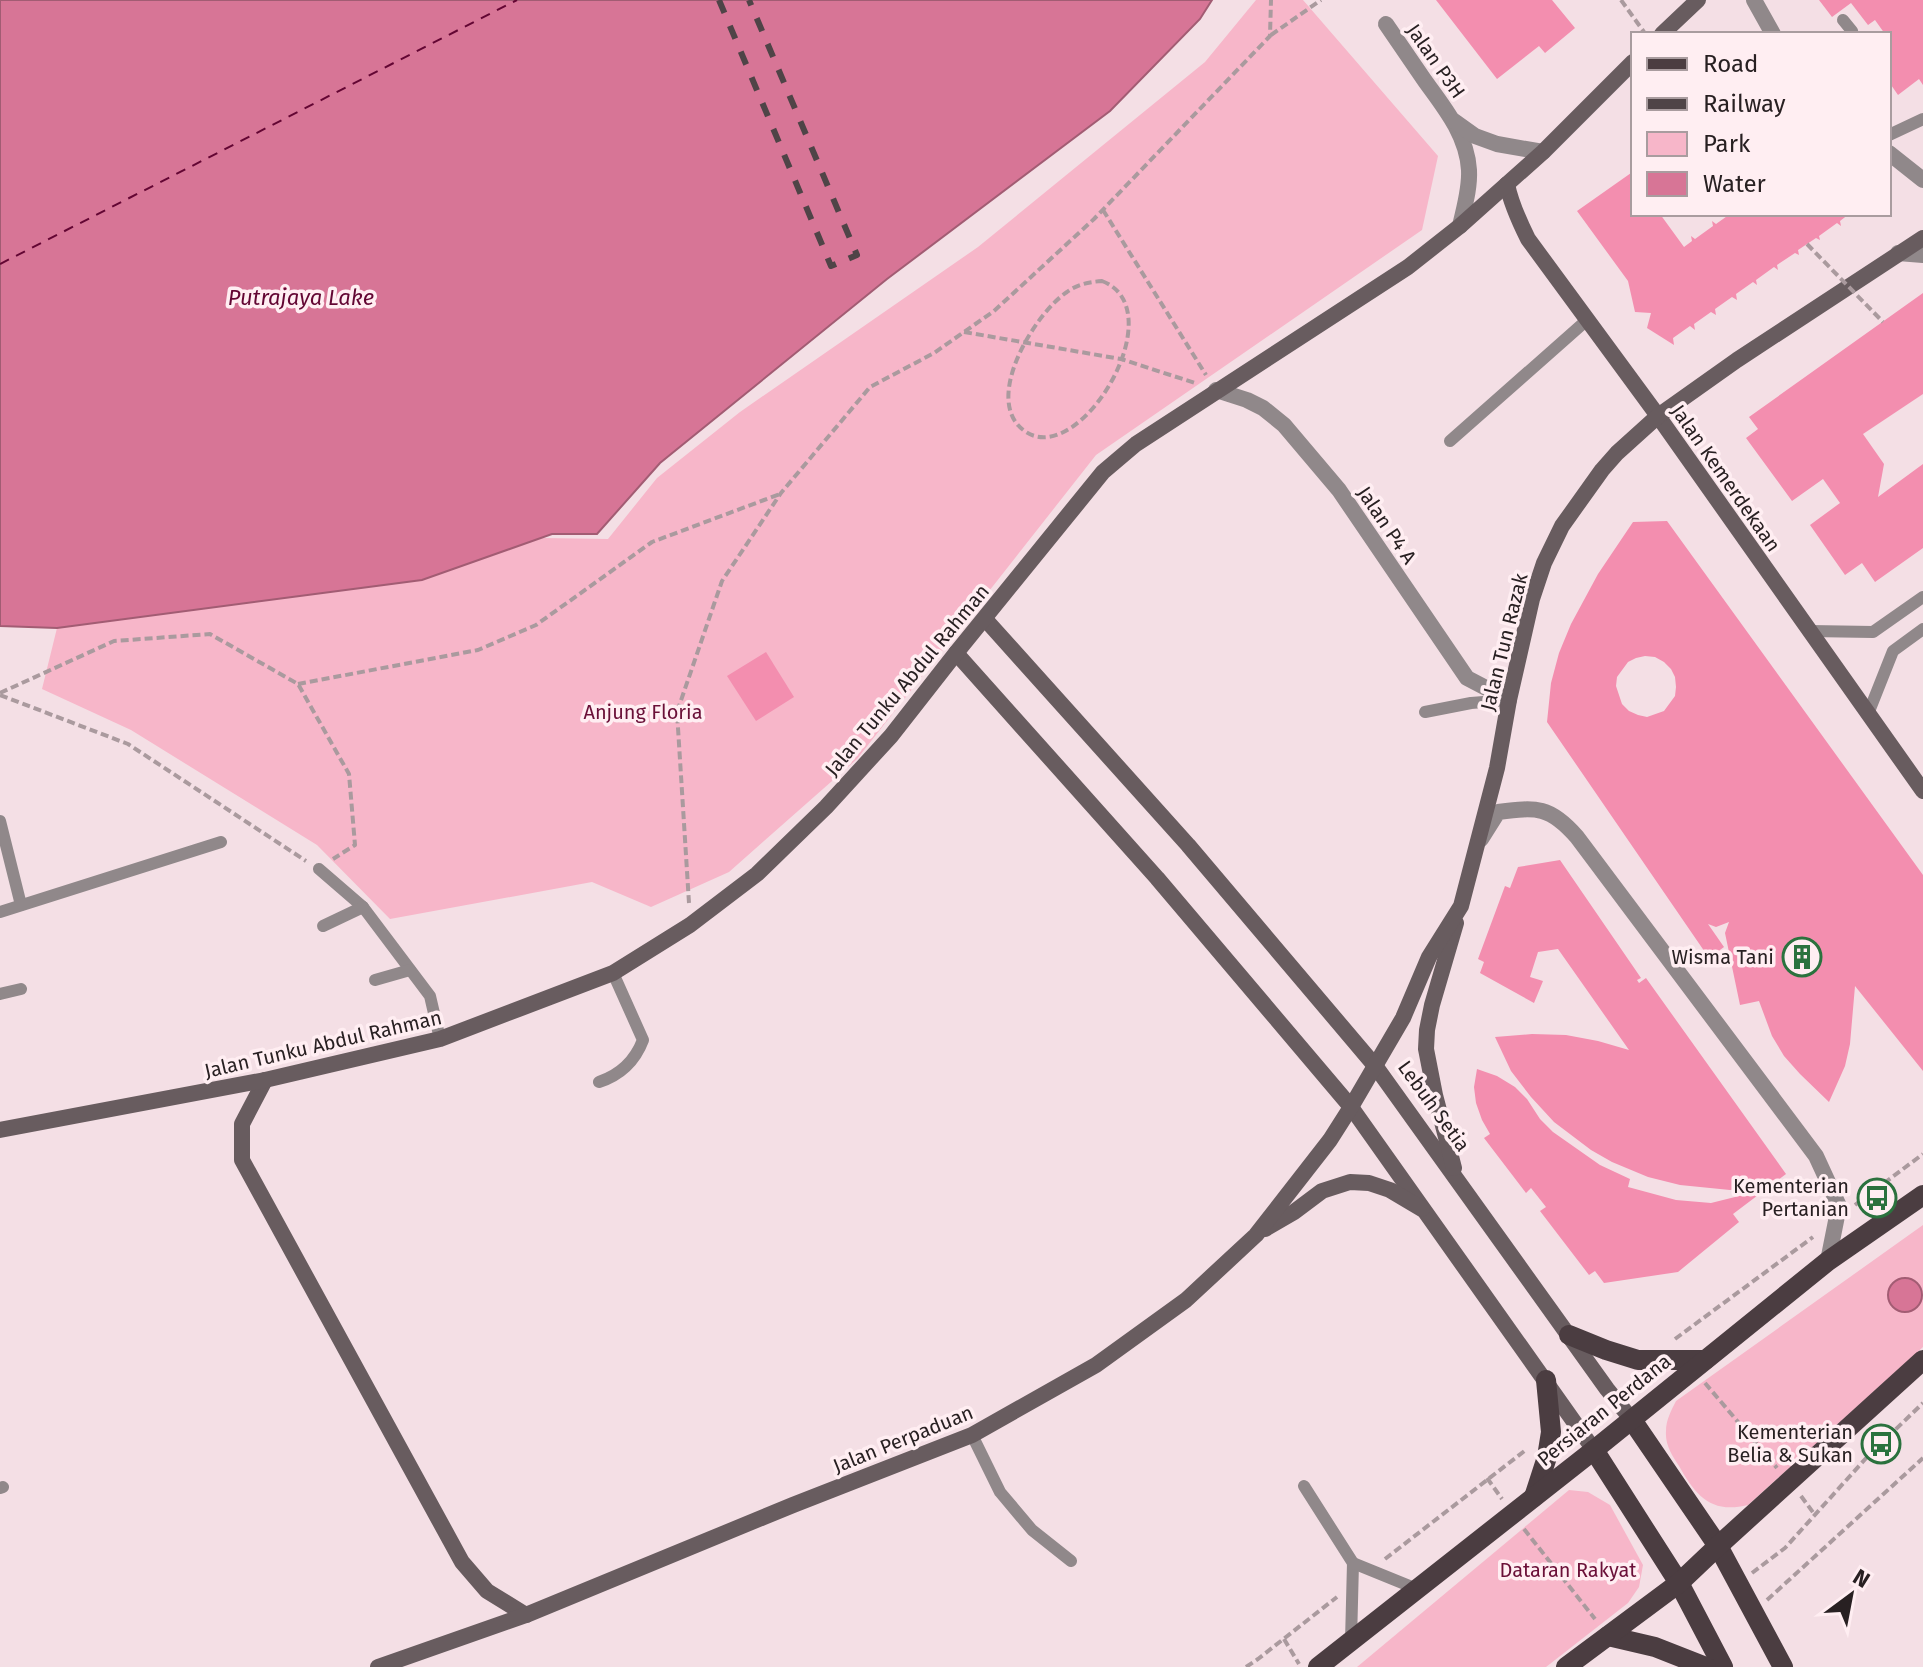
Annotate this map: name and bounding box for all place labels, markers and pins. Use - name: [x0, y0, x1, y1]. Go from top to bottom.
- building icon: Wisma Tani: [1781, 936, 1823, 978]
- place label: Wisma Tani: [1672, 945, 1774, 969]
- place label: Kementerian Pertanian: [1733, 1174, 1849, 1221]
- bus stop icon: Kementerian Pertanian: [1856, 1177, 1898, 1219]
- place label: Kementerian Belia & Sukan: [1727, 1420, 1853, 1467]
- bus stop icon: Kementerian Belia & Sukan: [1860, 1423, 1902, 1465]

